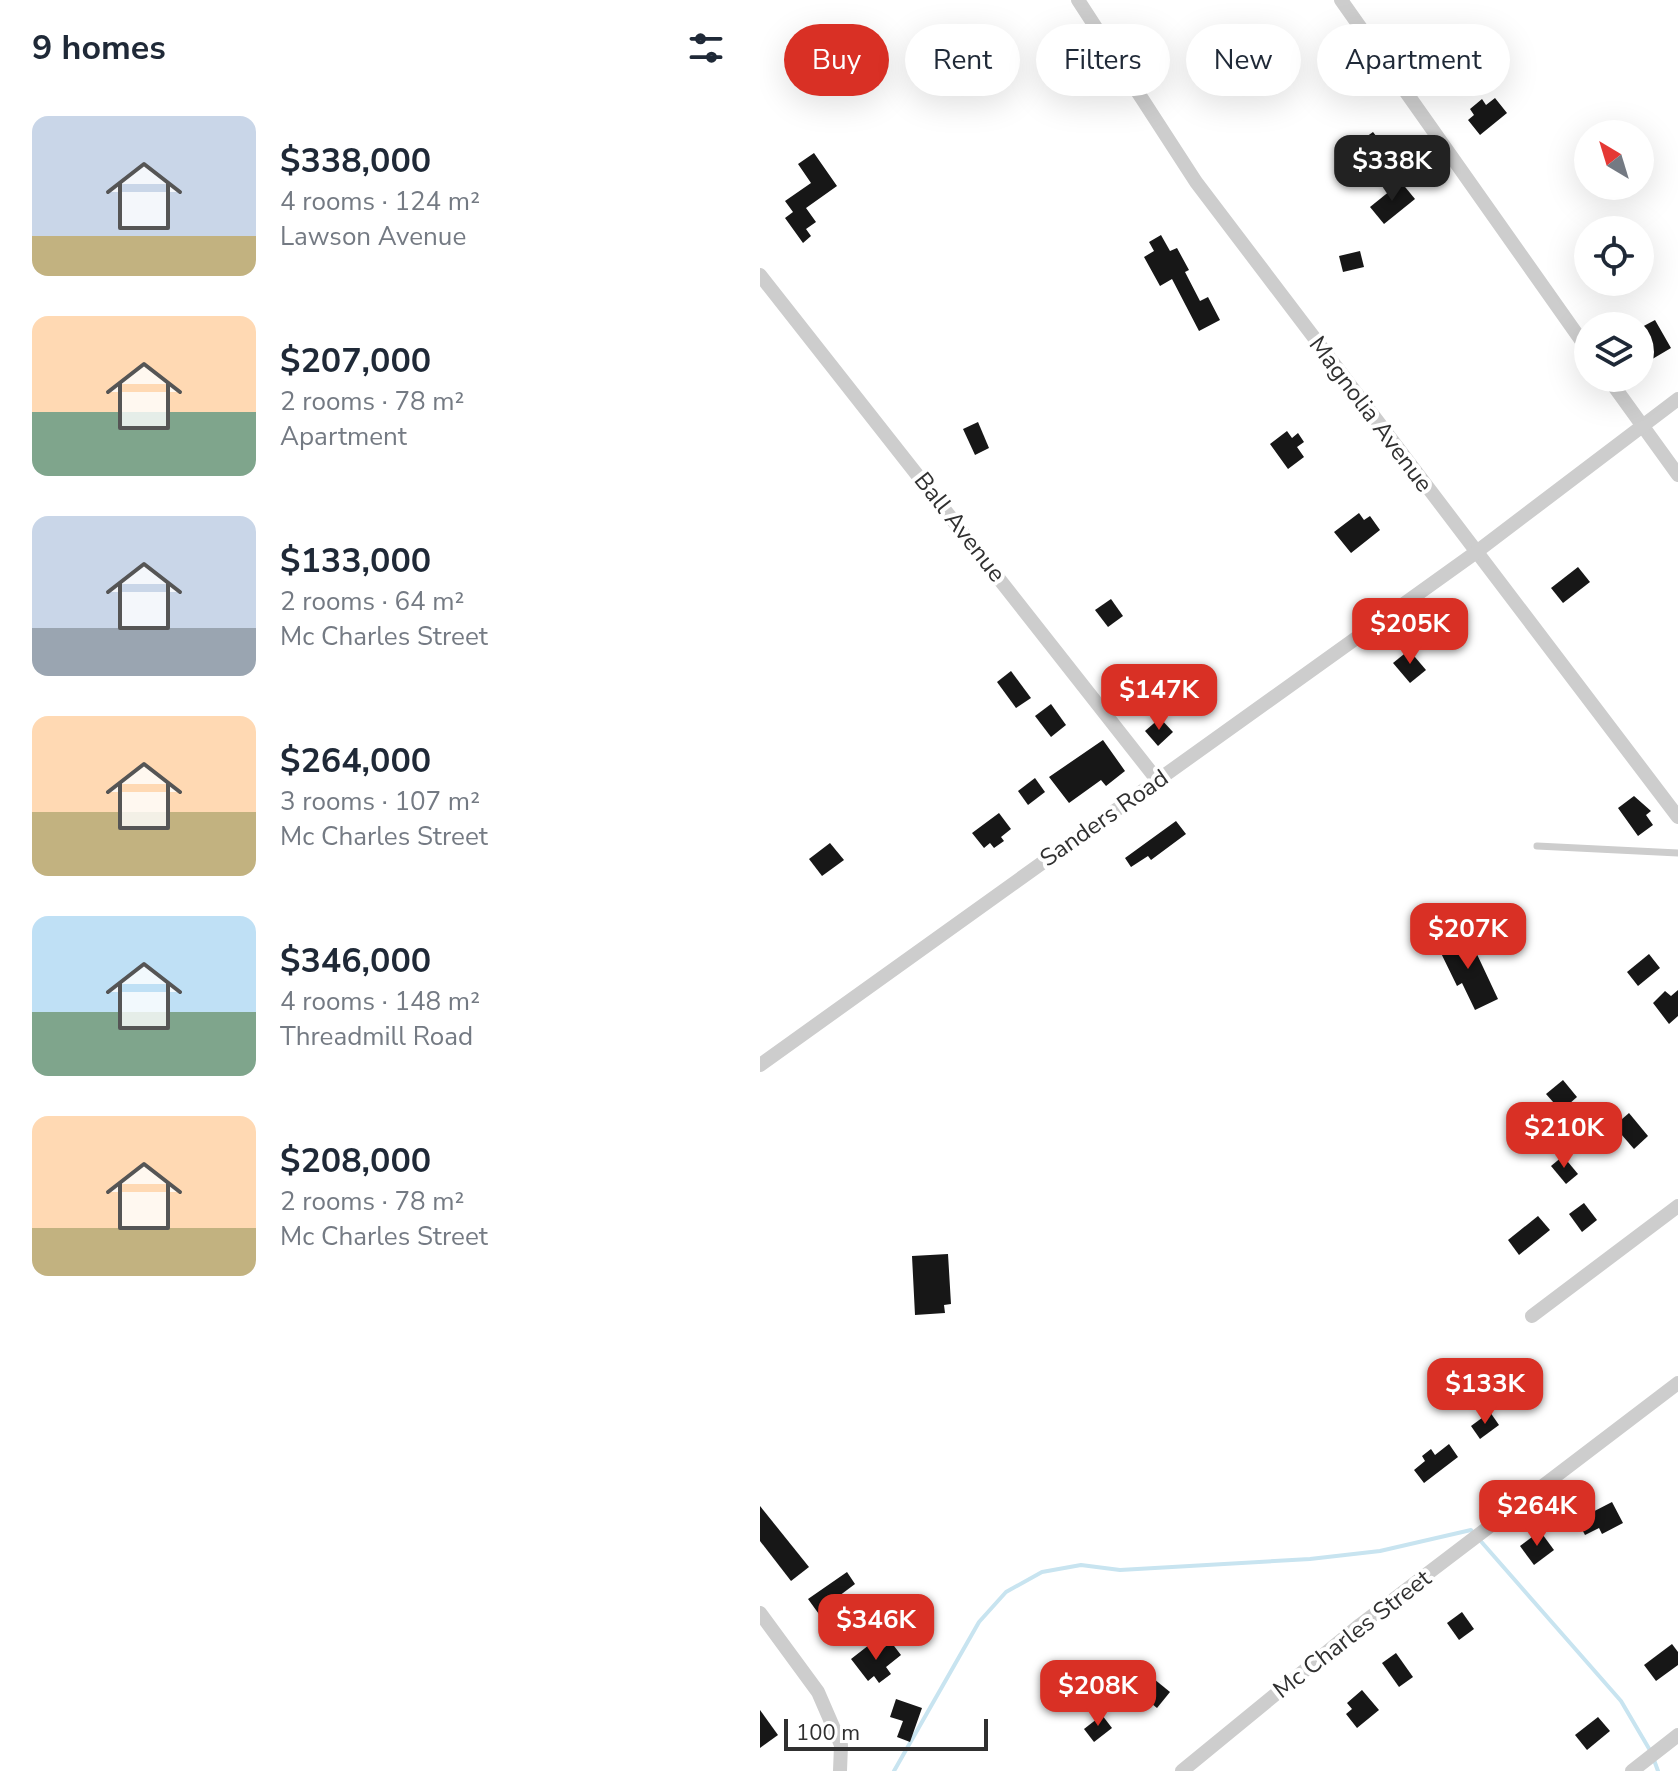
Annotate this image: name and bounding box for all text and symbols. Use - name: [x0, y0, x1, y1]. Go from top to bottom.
- chip: Buy: [784, 24, 889, 96]
- chip: Rent: [905, 24, 1020, 96]
- chip: Filters: [1036, 24, 1170, 96]
- chip: New: [1186, 24, 1301, 96]
- chip: Apartment: [1317, 24, 1510, 96]
- text: 9 homes: [32, 25, 166, 71]
- icon: filters: [684, 26, 728, 70]
- north arrow: [1574, 120, 1654, 200]
- map controls: [1574, 120, 1654, 392]
- pin: $338K: [1336, 135, 1448, 203]
- text: $338,000: [280, 138, 431, 184]
- text: $338K: [1352, 143, 1432, 178]
- icon: home: [96, 148, 192, 244]
- text: 4 rooms · 124 m²: [280, 184, 480, 219]
- button: locate: [1574, 216, 1654, 296]
- text: Lawson Avenue: [280, 219, 466, 254]
- button: layers: [1574, 312, 1654, 392]
- street label: Magnolia Avenue: [1302, 329, 1440, 499]
- text: $207,000: [280, 338, 431, 384]
- icon: home: [96, 348, 192, 444]
- text: 2 rooms · 78 m²: [280, 384, 464, 419]
- text: Apartment: [280, 419, 407, 454]
- street label: Ball Avenue: [907, 466, 1013, 588]
- text: $133,000: [280, 538, 431, 584]
- icon: home: [96, 548, 192, 644]
- text: 2 rooms · 64 m²: [280, 584, 464, 619]
- pin: $205K: [1354, 598, 1466, 666]
- text: $205K: [1370, 606, 1450, 641]
- text: Mc Charles Street: [280, 619, 488, 654]
- pin: $147K: [1103, 664, 1215, 732]
- text: $147K: [1119, 672, 1199, 707]
- text: $264,000: [280, 738, 431, 784]
- icon: home: [96, 748, 192, 844]
- street label: Sanders Road: [1033, 762, 1175, 874]
- text: 3 rooms · 107 m²: [280, 784, 480, 819]
- text: Mc Charles Street: [280, 819, 488, 854]
- pin: $207K: [1412, 903, 1524, 971]
- text: $207K: [1428, 911, 1508, 946]
- text: $346,000: [280, 938, 431, 984]
- icon: home: [96, 948, 192, 1044]
- text: 4 rooms · 148 m²: [280, 984, 480, 1019]
- text: Threadmill Road: [280, 1019, 473, 1054]
- pin: $210K: [1508, 1102, 1620, 1170]
- text: $210K: [1524, 1110, 1604, 1145]
- text: $208,000: [280, 1138, 431, 1184]
- icon: home: [96, 1148, 192, 1244]
- text: 2 rooms · 78 m²: [280, 1184, 464, 1219]
- text: Mc Charles Street: [280, 1219, 488, 1254]
- pin: $133K: [1429, 1358, 1541, 1426]
- text: $133K: [1445, 1366, 1525, 1401]
- pin: $264K: [1481, 1480, 1593, 1548]
- text: $264K: [1497, 1488, 1577, 1523]
- street label: Mc Charles Street: [1267, 1562, 1438, 1706]
- pin: $346K: [820, 1594, 932, 1662]
- text: $346K: [836, 1602, 916, 1637]
- pin: $208K: [1042, 1660, 1154, 1728]
- text: $208K: [1058, 1668, 1138, 1703]
- scale bar: [784, 1715, 988, 1751]
- text: 100 m: [796, 1718, 860, 1748]

